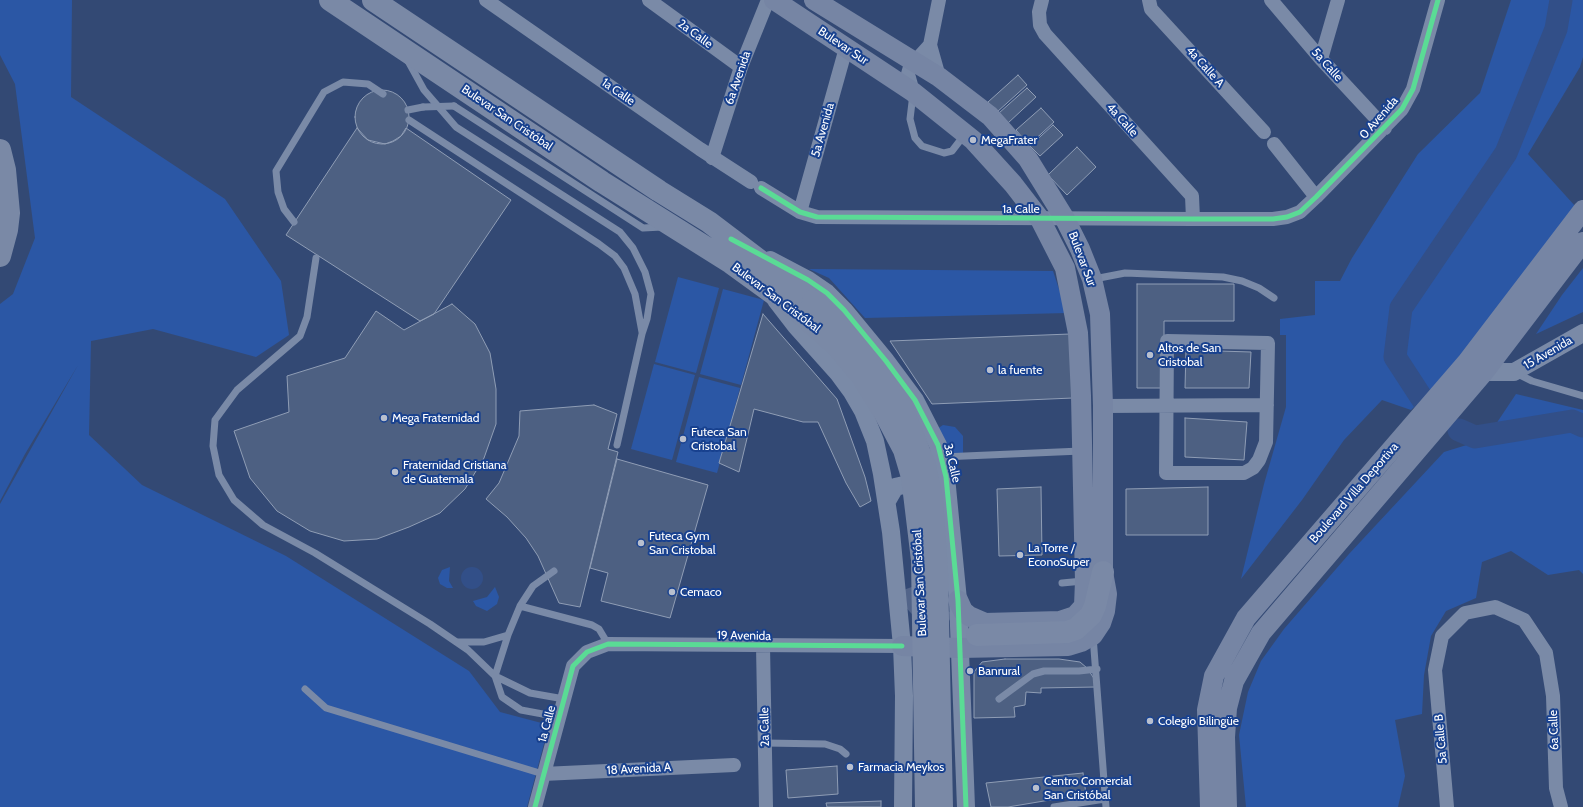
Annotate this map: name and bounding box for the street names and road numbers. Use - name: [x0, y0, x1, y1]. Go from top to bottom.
- street label: 2a Calle: [675, 17, 715, 51]
- street label: Bulevar Sur: [815, 24, 871, 68]
- street label: 4a Calle A: [1183, 43, 1227, 91]
- street label: 5a Calle: [1308, 45, 1346, 85]
- street label: 6a Avenida: [722, 49, 754, 107]
- street label: 1a Calle: [599, 75, 637, 109]
- street label: Bulevar San Cristóbal: [459, 82, 555, 154]
- street label: 0 Avenida: [1357, 94, 1401, 142]
- street label: 4a Calle: [1103, 100, 1141, 140]
- street label: 5a Avenida: [808, 101, 838, 159]
- street label: 1a Calle: [1002, 202, 1040, 216]
- street label: Bulevar Sur: [1065, 230, 1099, 288]
- street label: Bulevar San Cristóbal: [729, 260, 823, 336]
- street label: 15 Avenida: [1521, 333, 1575, 373]
- street label: Boulevard Villa Deportiva: [1307, 440, 1401, 546]
- street label: 3a Calle: [941, 442, 963, 484]
- street label: Bulevar San Cristóbal: [910, 529, 930, 637]
- street label: 19 Avenida: [717, 628, 771, 644]
- street label: 1a Calle: [535, 704, 559, 744]
- street label: 2a Calle: [757, 707, 773, 747]
- street label: 6a Calle: [1546, 710, 1562, 750]
- street label: 5a Calle B: [1432, 714, 1450, 764]
- street label: 18 Avenida A: [606, 760, 672, 778]

